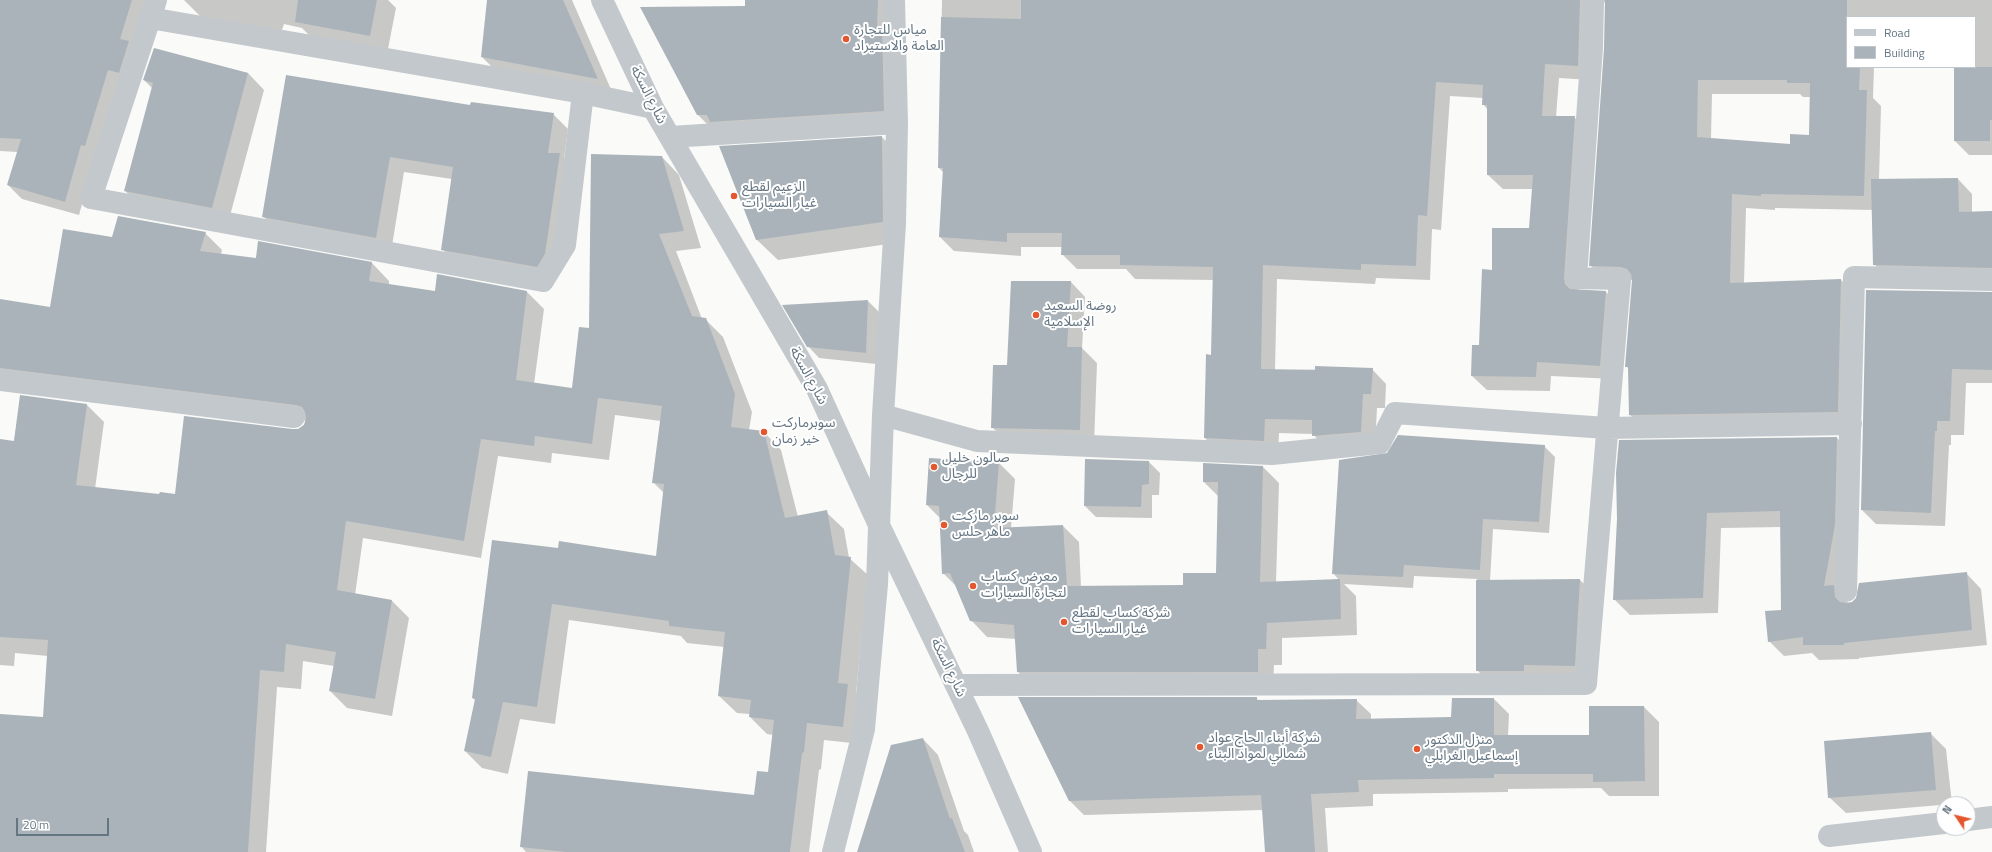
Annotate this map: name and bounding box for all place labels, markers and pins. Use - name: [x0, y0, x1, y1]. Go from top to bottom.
- place label: مياس للتجارة العامة والاستيراد: [854, 23, 944, 56]
- marker: مياس للتجارة العامة والاستيراد: [841, 34, 851, 44]
- place label: الزعيم لقطع غيار السيارات: [742, 180, 817, 212]
- marker: الزعيم لقطع غيار السيارات: [729, 191, 739, 201]
- place label: روضة السعيد الإسلامية: [1044, 299, 1117, 332]
- marker: روضة السعيد الإسلامية: [1031, 310, 1041, 320]
- place label: سوبرماركت خير زمان: [772, 416, 835, 448]
- marker: سوبرماركت خير زمان: [759, 427, 769, 437]
- place label: صالون خليل للرجال: [942, 451, 1010, 484]
- marker: صالون خليل للرجال: [929, 462, 939, 472]
- place label: سوبر ماركت ماهر حلس: [952, 509, 1019, 542]
- marker: سوبر ماركت ماهر حلس: [939, 520, 949, 530]
- place label: معرض كساب لتجارة السيارات: [981, 570, 1066, 602]
- marker: معرض كساب لتجارة السيارات: [968, 581, 978, 591]
- place label: شركة كساب لقطع غيار السيارات: [1072, 606, 1170, 638]
- marker: شركة كساب لقطع غيار السيارات: [1059, 617, 1069, 627]
- place label: شركة أبناء الحاج عواد شمالي لمواد البناء: [1208, 731, 1320, 764]
- place label: منزل الدكتور إسماعيل الغرابلي: [1425, 733, 1518, 766]
- marker: شركة أبناء الحاج عواد شمالي لمواد البناء: [1195, 742, 1205, 752]
- marker: منزل الدكتور إسماعيل الغرابلي: [1412, 744, 1422, 754]

